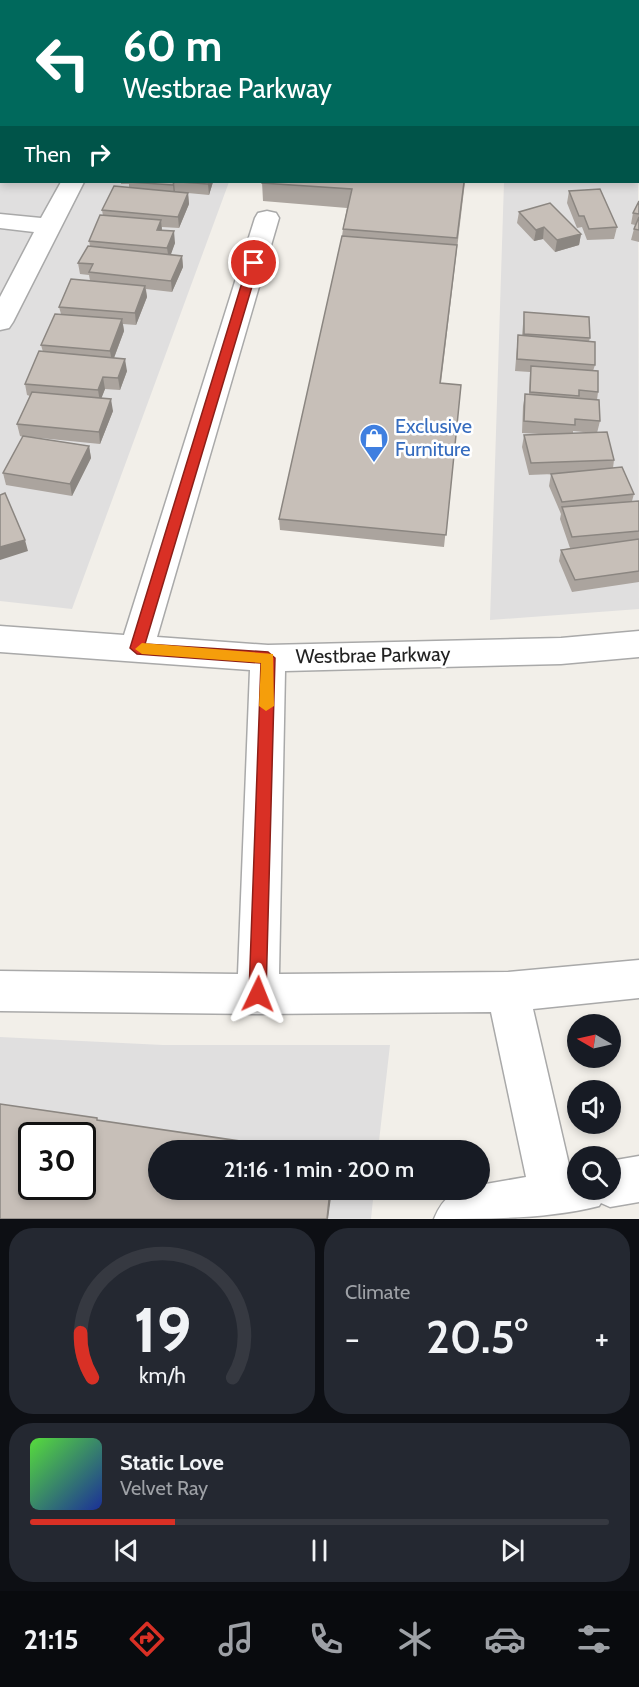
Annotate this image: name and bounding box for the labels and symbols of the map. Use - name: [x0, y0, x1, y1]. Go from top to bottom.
- pin: [228, 237, 279, 288]
- place label: Exclusive Furniture: [395, 414, 472, 461]
- shop icon: Exclusive Furniture: [358, 422, 390, 464]
- street label: Westbrae Parkway: [295, 642, 451, 668]
- position arrow: [226, 962, 290, 1026]
- north arrow: [567, 1014, 621, 1068]
- speed limit sign: 30: [18, 1122, 96, 1200]

